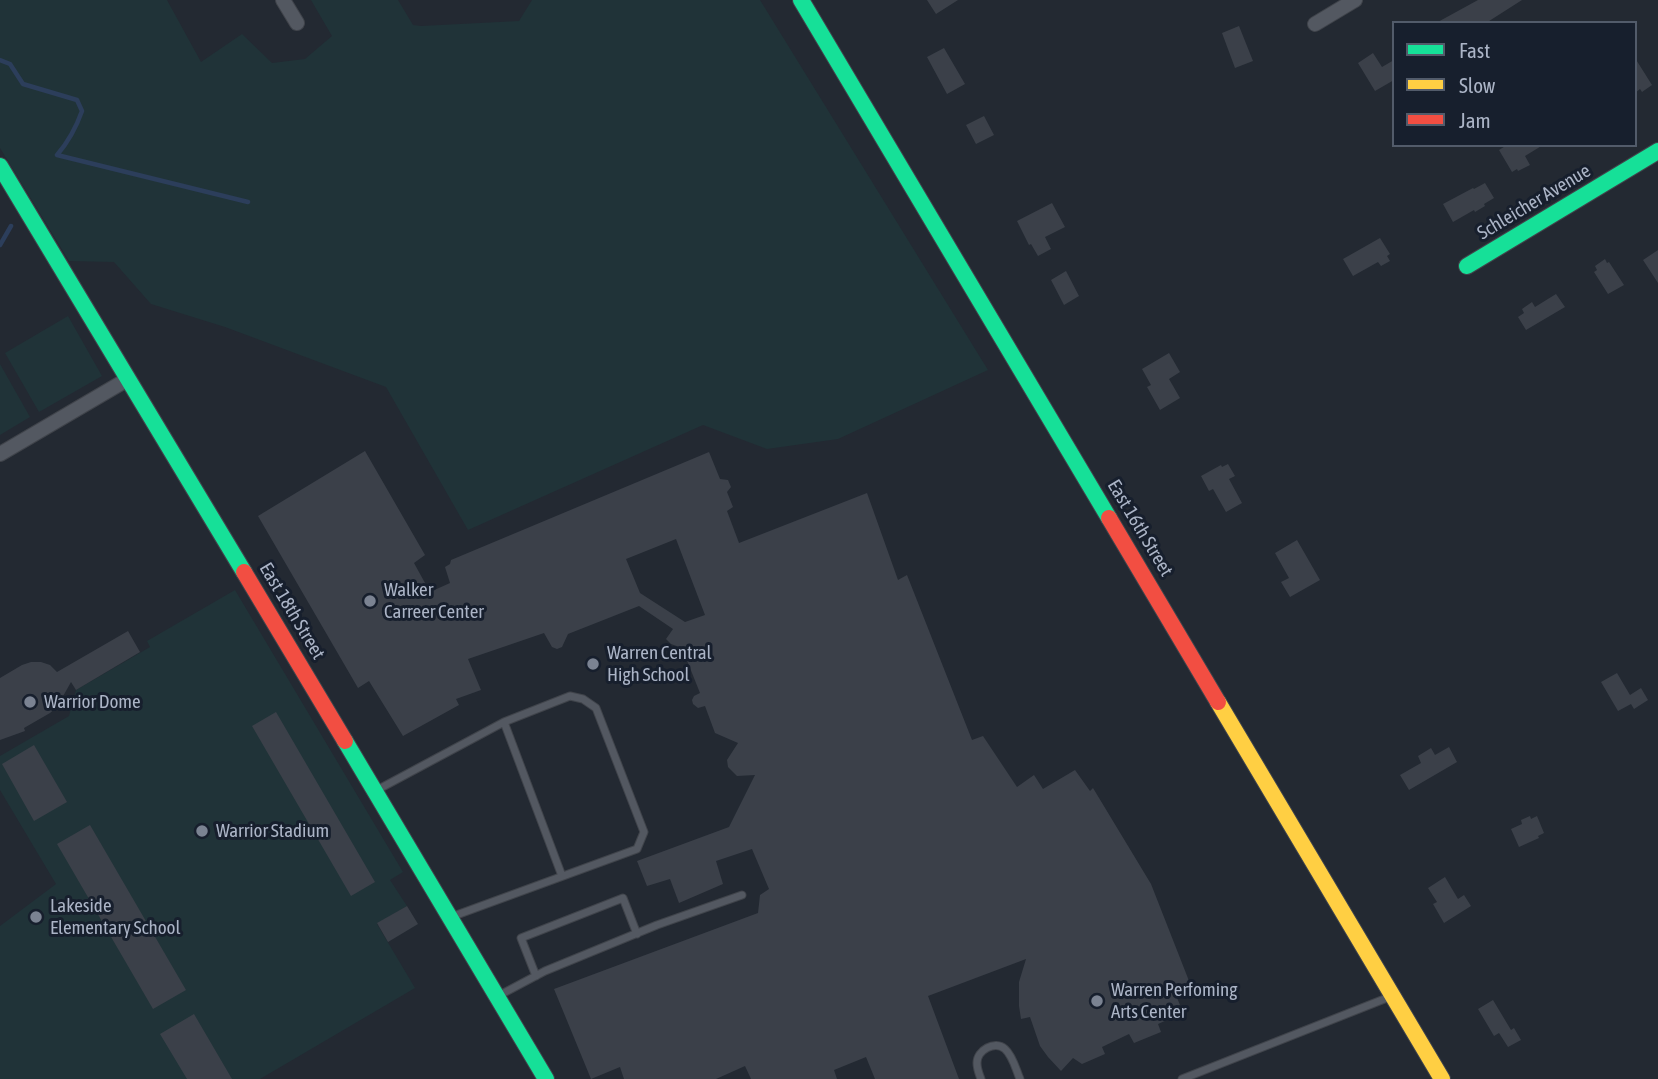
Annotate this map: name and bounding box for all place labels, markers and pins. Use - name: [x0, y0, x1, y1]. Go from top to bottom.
- place label: Walker Carreer Center: [384, 579, 484, 623]
- marker: Walker Carreer Center: [362, 593, 378, 609]
- place label: Warren Central High School: [607, 642, 712, 686]
- marker: Warren Central High School: [585, 656, 601, 672]
- place label: Warrior Dome: [44, 691, 141, 713]
- marker: Warrior Dome: [22, 694, 38, 710]
- place label: Warrior Stadium: [216, 820, 329, 842]
- marker: Warrior Stadium: [194, 823, 210, 839]
- place label: Lakeside Elementary School: [50, 895, 181, 939]
- marker: Lakeside Elementary School: [28, 909, 44, 925]
- place label: Warren Perfoming Arts Center: [1111, 979, 1237, 1023]
- marker: Warren Perfoming Arts Center: [1089, 993, 1105, 1009]

